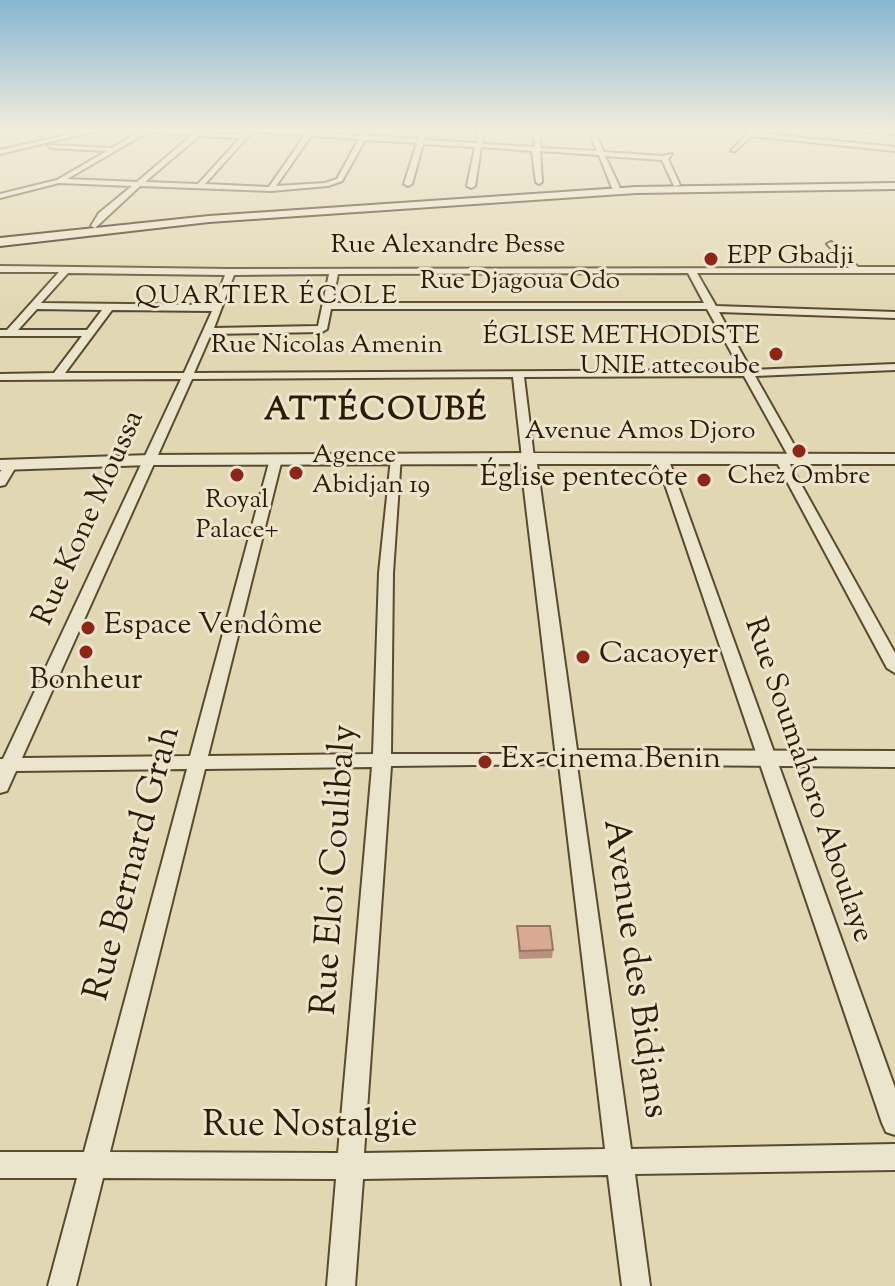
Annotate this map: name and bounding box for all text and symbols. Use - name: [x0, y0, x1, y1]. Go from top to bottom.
- street label: Rue Alexandre Besse: [331, 232, 565, 264]
- place label: EPP Gbadji: [727, 243, 854, 275]
- marker: EPP Gbadji: [702, 250, 720, 268]
- street label: Rue Djagoua Odo: [420, 268, 620, 300]
- district label: QUARTIER ÉCOLE: [135, 283, 399, 315]
- place label: ÉGLISE METHODISTE UNIE attecoube: [483, 323, 760, 384]
- street label: Rue Nicolas Amenin: [211, 332, 443, 364]
- marker: ÉGLISE METHODISTE UNIE attecoube: [767, 345, 785, 363]
- district label: ATTÉCOUBÉ: [264, 395, 488, 433]
- street label: Rue Kone Moussa: [28, 406, 154, 632]
- street label: Avenue Amos Djoro: [525, 418, 755, 450]
- place label: Agence Abidjan 19: [312, 442, 430, 504]
- marker: Chez Ombre: [790, 442, 808, 460]
- place label: Église pentecôte: [480, 462, 688, 498]
- place label: Chez Ombre: [728, 463, 870, 495]
- marker: Agence Abidjan 19: [287, 464, 305, 482]
- marker: Royal Palace+: [228, 466, 246, 484]
- marker: Église pentecôte: [695, 471, 713, 489]
- place label: Royal Palace+: [196, 487, 278, 548]
- place label: Espace Vendôme: [104, 610, 322, 646]
- street label: Rue Soumahoro Aboulaye: [734, 614, 878, 948]
- marker: Espace Vendôme: [79, 619, 97, 637]
- place label: Cacaoyer: [599, 639, 718, 675]
- marker: Bonheur: [77, 643, 95, 661]
- marker: Cacaoyer: [574, 648, 592, 666]
- place label: Bonheur: [30, 665, 142, 701]
- street label: Rue Bernard Grah: [79, 722, 193, 1006]
- street label: Rue Eloi Coulibaly: [306, 723, 370, 1017]
- place label: Ex-cinema Benin: [501, 744, 721, 780]
- marker: Ex-cinema Benin: [476, 753, 494, 771]
- street label: Avenue des Bidjans: [590, 817, 674, 1121]
- street label: Rue Nostalgie: [202, 1107, 418, 1151]

